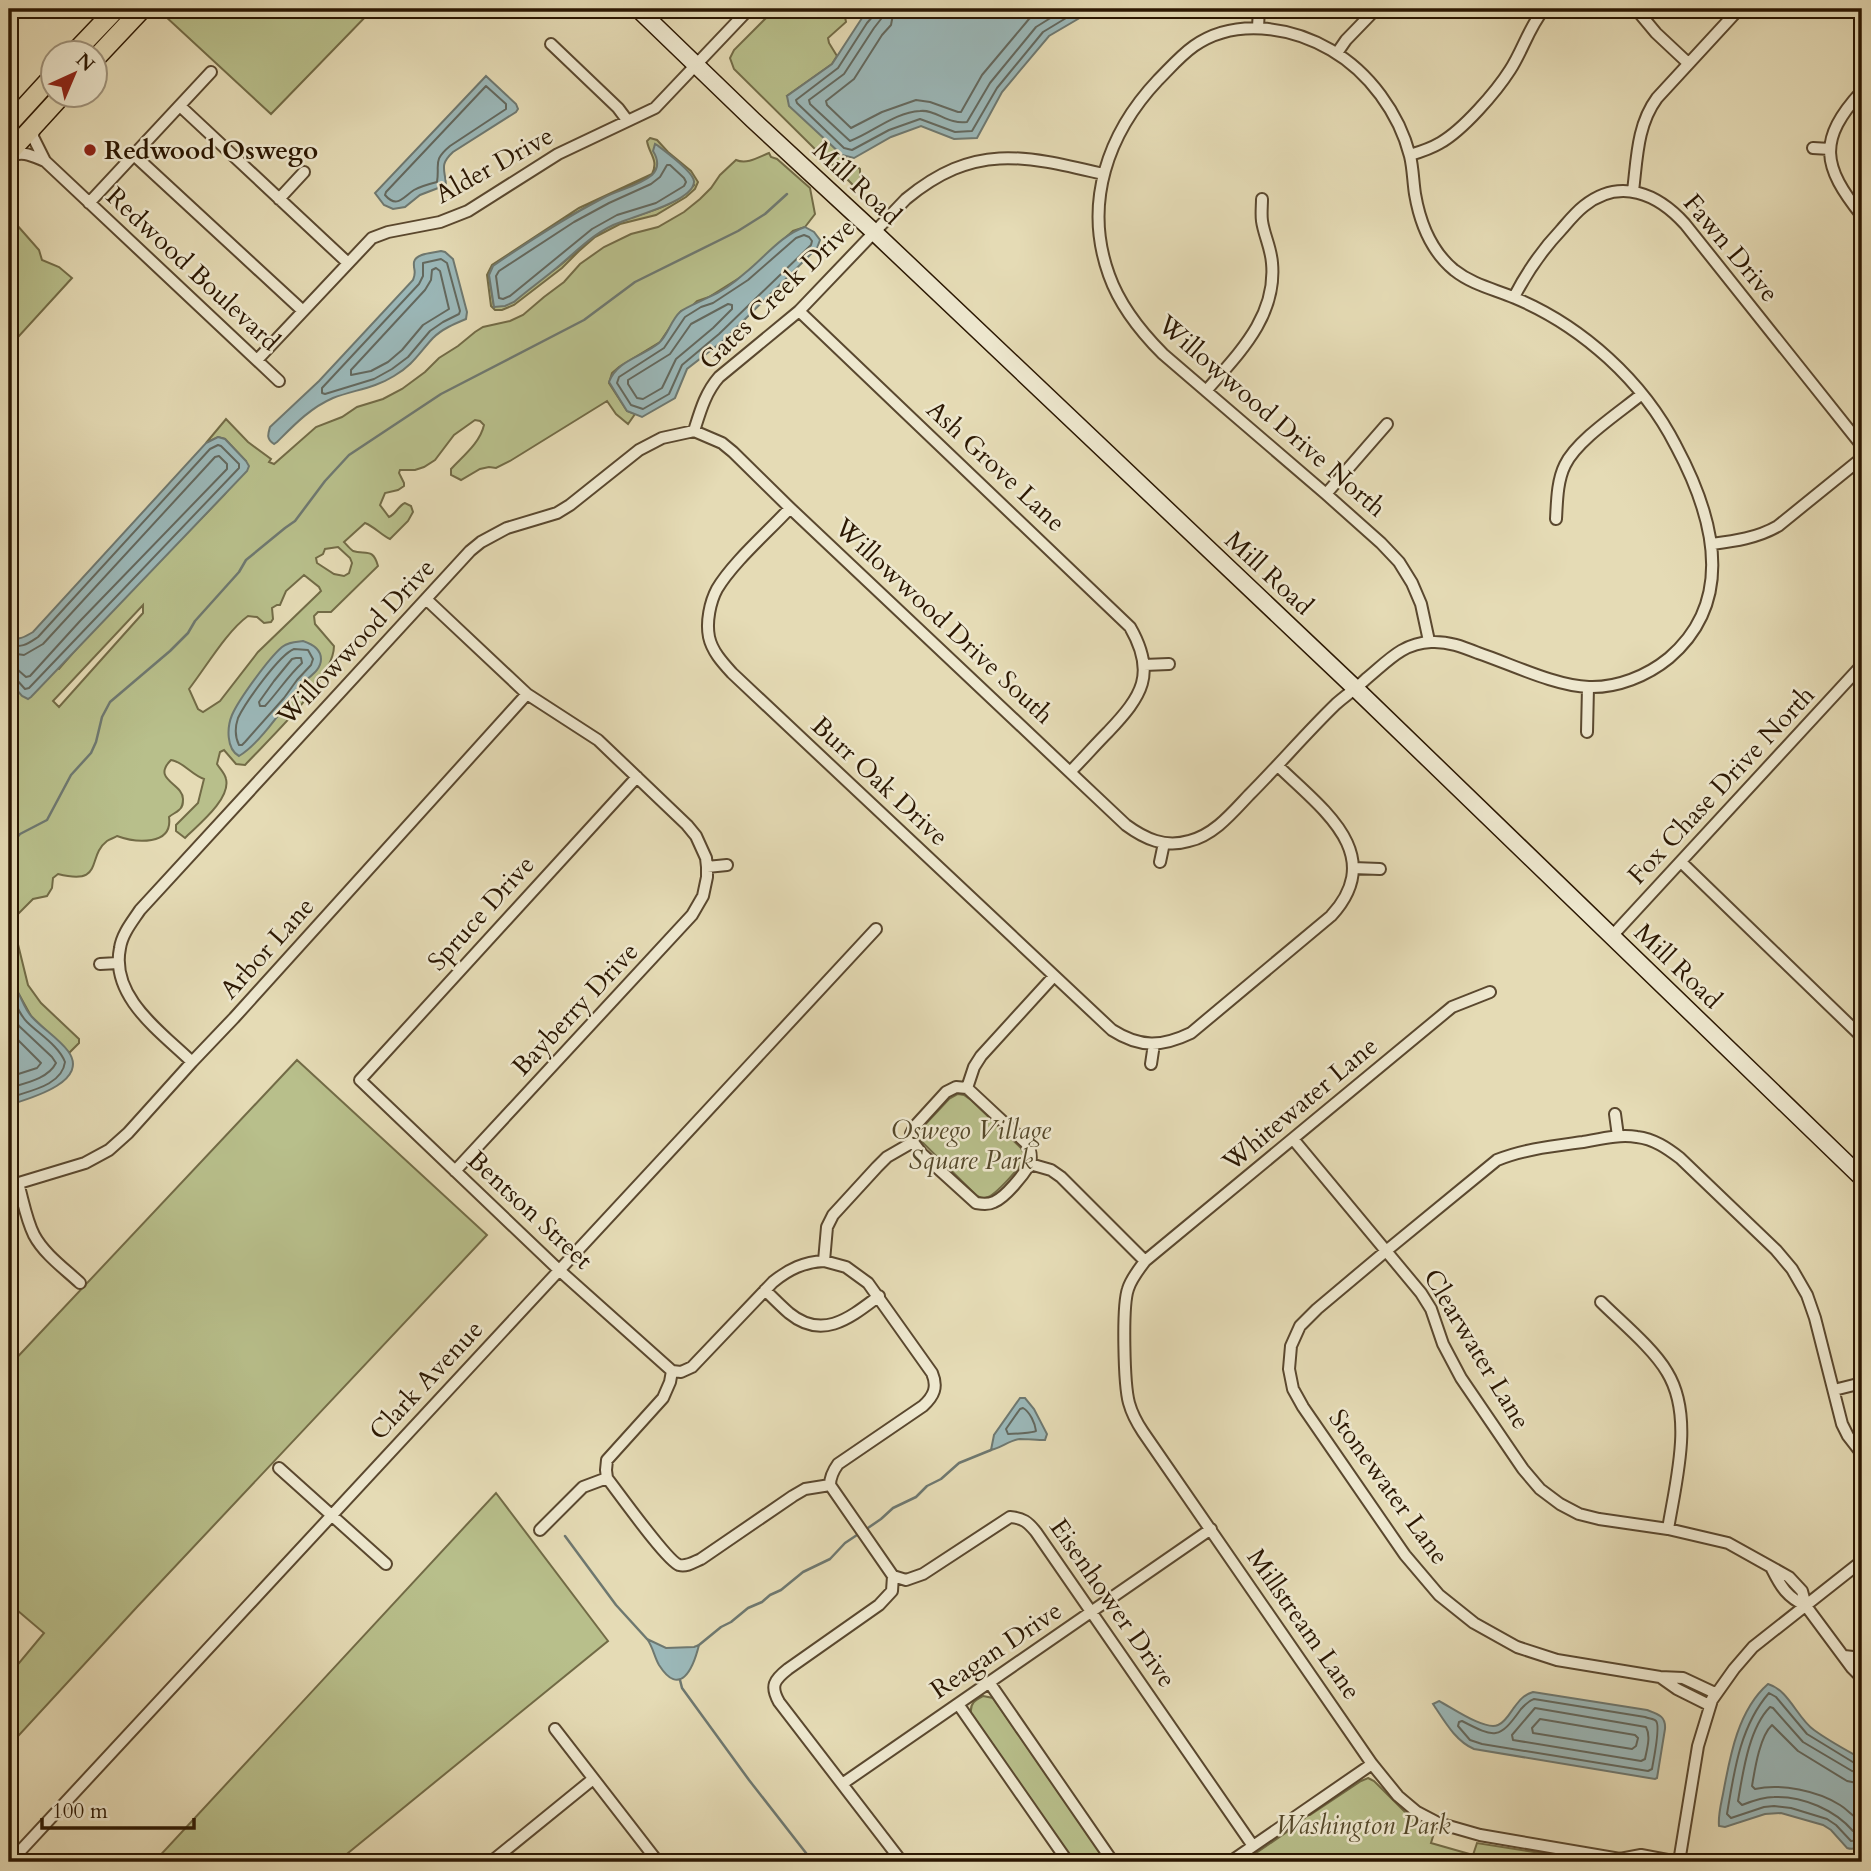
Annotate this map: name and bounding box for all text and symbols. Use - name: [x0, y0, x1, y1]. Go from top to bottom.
- north arrow: [38, 38, 108, 108]
- text: N: [70, 47, 100, 78]
- street label: Alder Drive: [429, 118, 559, 212]
- place label: Redwood Oswego: [104, 133, 318, 168]
- street label: Mill Road: [805, 133, 909, 233]
- marker: Redwood Oswego: [82, 142, 98, 158]
- street label: Redwood Boulevard: [99, 179, 288, 359]
- street label: Fawn Drive: [1675, 186, 1787, 310]
- street label: Gates Creek Drive: [691, 210, 863, 378]
- street label: Willowwood Drive North: [1150, 306, 1394, 525]
- street label: Ash Grove Lane: [919, 392, 1073, 540]
- street label: Willowwood Drive South: [826, 509, 1061, 732]
- street label: Mill Road: [1217, 523, 1321, 623]
- street label: Willowwood Drive: [269, 551, 443, 734]
- street label: Fox Chase Drive North: [1620, 678, 1822, 892]
- street label: Burr Oak Drive: [804, 708, 956, 854]
- street label: Spruce Drive: [420, 848, 542, 978]
- street label: Arbor Lane: [212, 889, 322, 1007]
- street label: Mill Road: [1627, 915, 1730, 1017]
- street label: Bayberry Drive: [504, 935, 646, 1083]
- street label: Whitewater Lane: [1214, 1029, 1385, 1180]
- park label: Oswego Village Square Park: [891, 1113, 1052, 1178]
- street label: Bentson Street: [460, 1143, 600, 1277]
- street label: Clearwater Lane: [1415, 1262, 1539, 1436]
- street label: Clark Avenue: [361, 1312, 491, 1448]
- street label: Stonewater Lane: [1321, 1402, 1457, 1572]
- street label: Eisenhower Drive: [1042, 1511, 1184, 1695]
- street label: Millstream Lane: [1239, 1541, 1369, 1707]
- street label: Reagan Drive: [923, 1593, 1069, 1707]
- scale bar: [42, 1787, 194, 1831]
- text: 100 m: [52, 1797, 108, 1826]
- park label: Washington Park: [1275, 1808, 1451, 1843]

